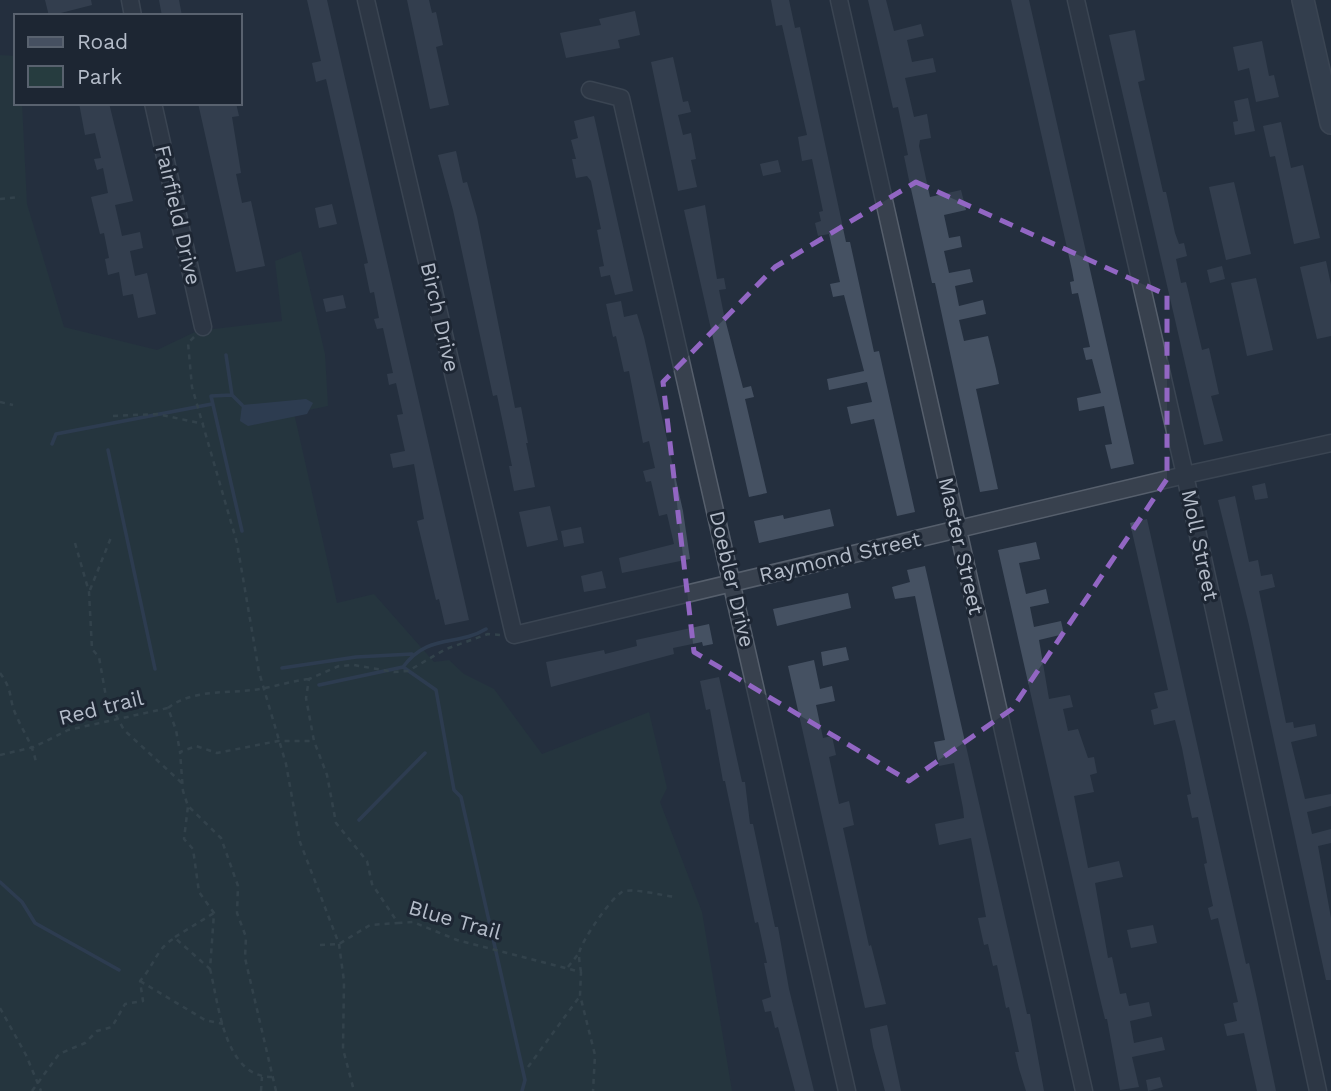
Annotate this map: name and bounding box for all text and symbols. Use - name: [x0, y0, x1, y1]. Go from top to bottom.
- legend: [14, 14, 242, 105]
- text: Road: [77, 29, 128, 54]
- text: Park: [77, 64, 122, 89]
- street label: Fairfield Drive: [150, 143, 207, 287]
- street label: Birch Drive: [416, 260, 465, 374]
- street label: Master Street: [934, 475, 989, 617]
- street label: Moll Street: [1177, 487, 1224, 603]
- street label: Doebler Drive: [705, 508, 760, 649]
- street label: Raymond Street: [757, 526, 923, 587]
- street label: Red trail: [56, 685, 146, 730]
- street label: Blue Trail: [406, 894, 505, 945]

